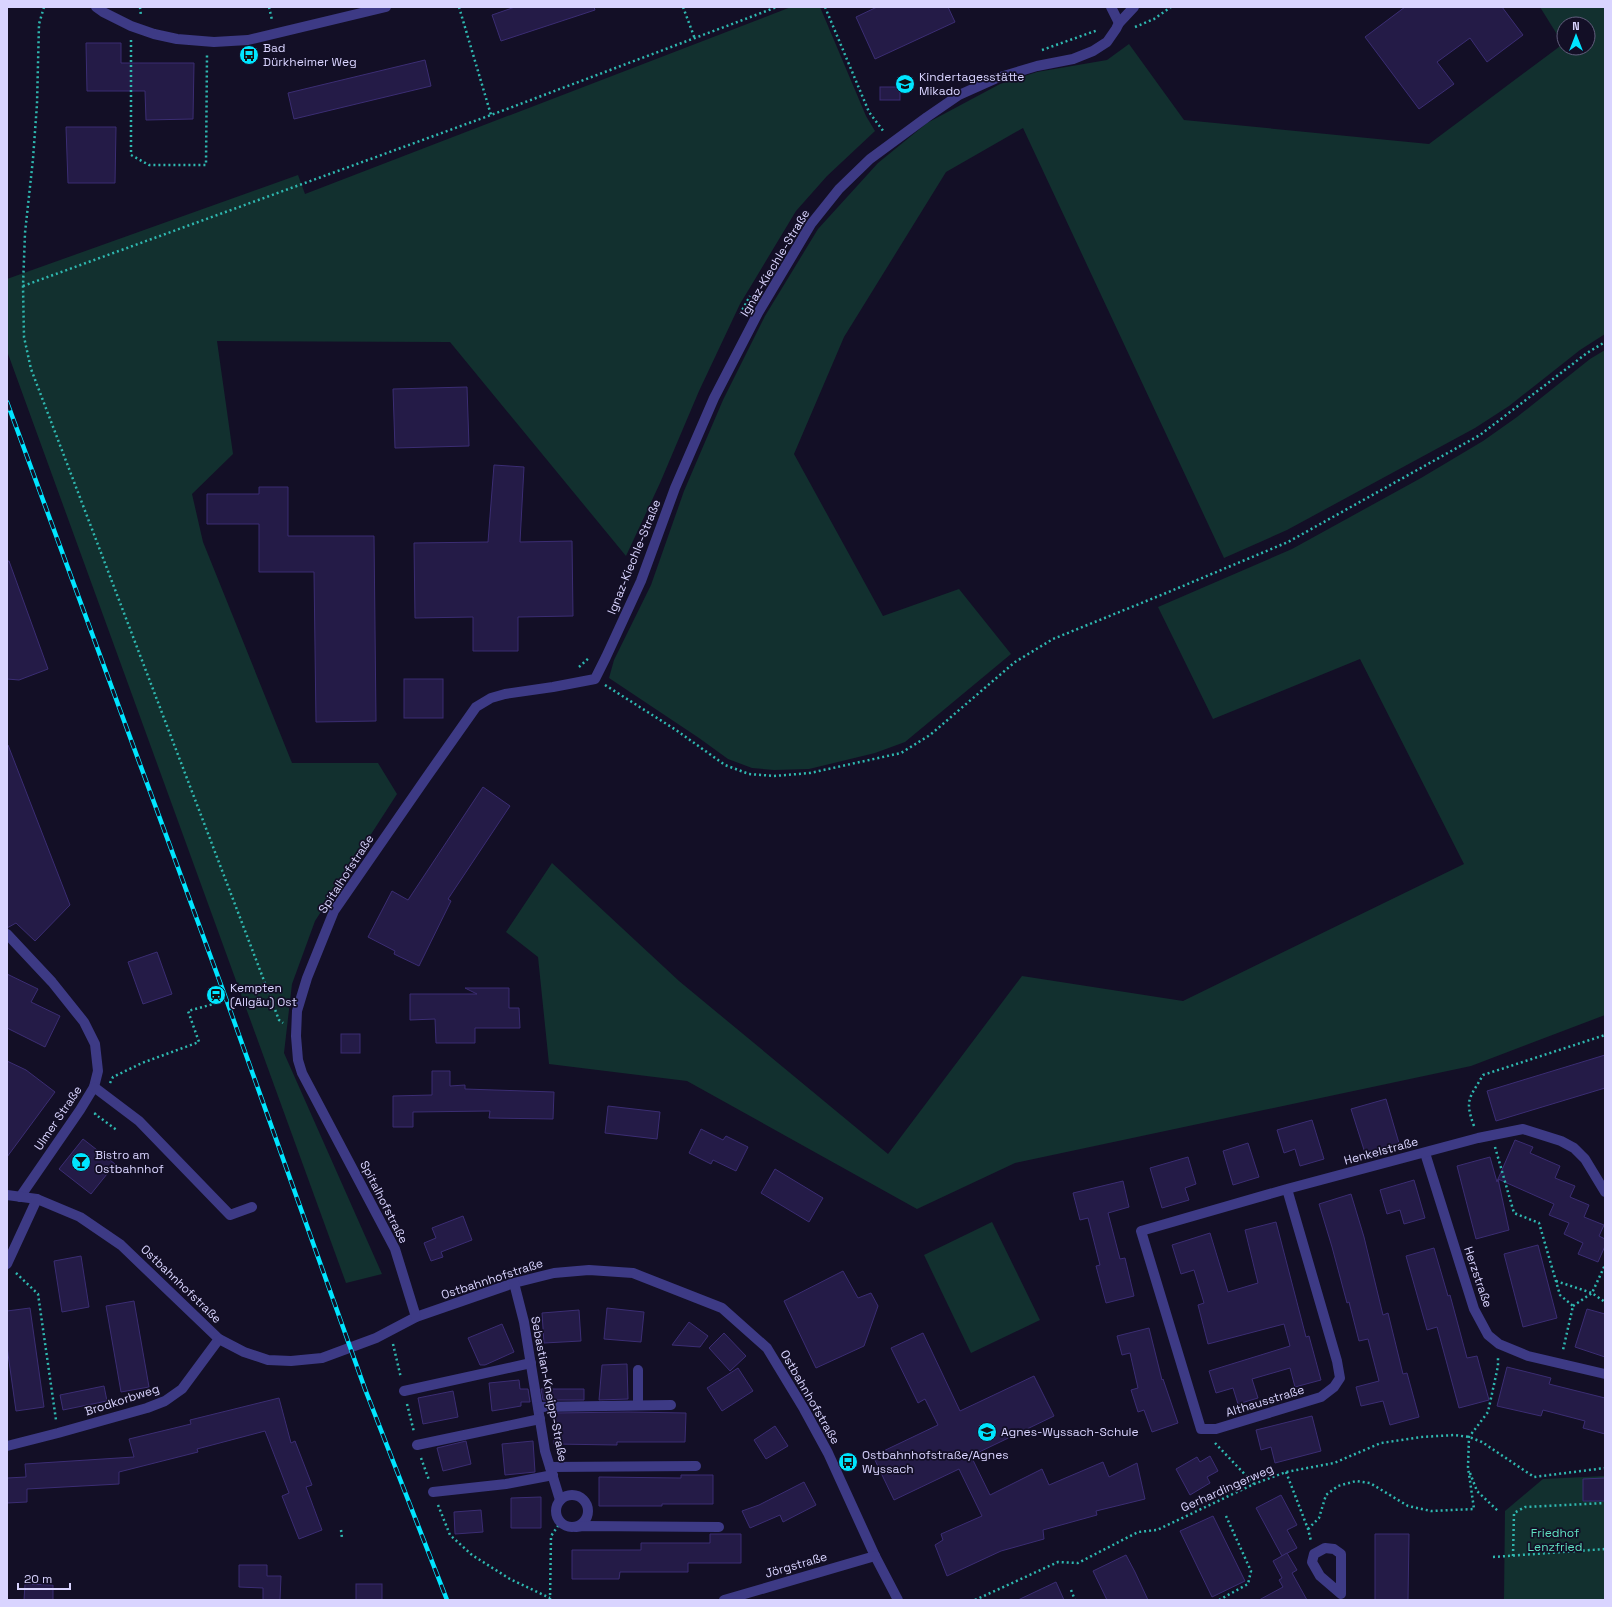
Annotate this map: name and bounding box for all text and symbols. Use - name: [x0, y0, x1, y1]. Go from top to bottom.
- north arrow: [1556, 16, 1596, 56]
- text: N: [1572, 19, 1580, 33]
- place label: Bad Dürkheimer Weg: [263, 40, 357, 70]
- bus stop icon: Bad Dürkheimer Weg: [238, 44, 260, 66]
- place label: Kindertagesstätte Mikado: [919, 69, 1024, 99]
- school or university icon: Kindertagesstätte Mikado: [894, 73, 916, 95]
- street label: Ignaz-Kiechle-Straße: [737, 206, 813, 320]
- street label: Ignaz-Kiechle-Straße: [604, 497, 664, 617]
- street label: Spitalhofstraße: [315, 832, 377, 916]
- place label: Kempten (Allgäu) Ost: [230, 980, 297, 1010]
- station icon: Kempten (Allgäu) Ost: [205, 984, 227, 1006]
- street label: Ulmer Straße: [30, 1083, 86, 1153]
- street label: Henkelstraße: [1342, 1133, 1420, 1169]
- place label: Bistro am Ostbahnhof: [95, 1147, 164, 1177]
- bar icon: Bistro am Ostbahnhof: [70, 1151, 92, 1173]
- street label: Spitalhofstraße: [356, 1158, 412, 1246]
- street label: Ostbahnhofstraße: [137, 1241, 225, 1327]
- street label: Herzstraße: [1460, 1244, 1496, 1310]
- street label: Ostbahnhofstraße: [439, 1255, 545, 1303]
- street label: Sebastian-Kneipp-Straße: [527, 1315, 571, 1463]
- street label: Ostbahnhofstraße: [776, 1347, 844, 1447]
- street label: Brodkorbweg: [83, 1380, 161, 1420]
- street label: Althausstraße: [1224, 1381, 1306, 1421]
- school or university icon: Agnes-Wyssach-Schule: [976, 1421, 998, 1443]
- place label: Agnes-Wyssach-Schule: [1001, 1424, 1139, 1440]
- place label: Ostbahnhofstraße/Agnes Wyssach: [862, 1447, 1009, 1477]
- bus stop icon: Ostbahnhofstraße/Agnes Wyssach: [837, 1451, 859, 1473]
- street label: Gerhardingerweg: [1178, 1460, 1276, 1516]
- park label: Friedhof Lenzfried: [1528, 1525, 1582, 1555]
- street label: Jörgstraße: [763, 1549, 829, 1581]
- scale bar: [18, 1565, 70, 1591]
- text: 20 m: [24, 1571, 52, 1587]

